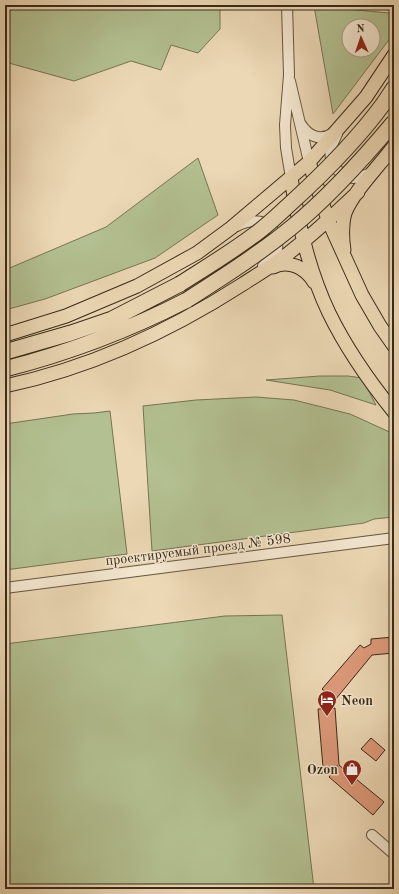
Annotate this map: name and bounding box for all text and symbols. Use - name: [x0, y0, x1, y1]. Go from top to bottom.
- north arrow: [341, 18, 381, 58]
- text: N: [356, 24, 366, 35]
- street label: проектируемый проезд № 598: [105, 532, 292, 568]
- hotel icon: Neon: [316, 689, 338, 717]
- place label: Neon: [341, 694, 373, 708]
- shop icon: Ozon: [341, 758, 363, 786]
- place label: Ozon: [307, 763, 338, 777]

